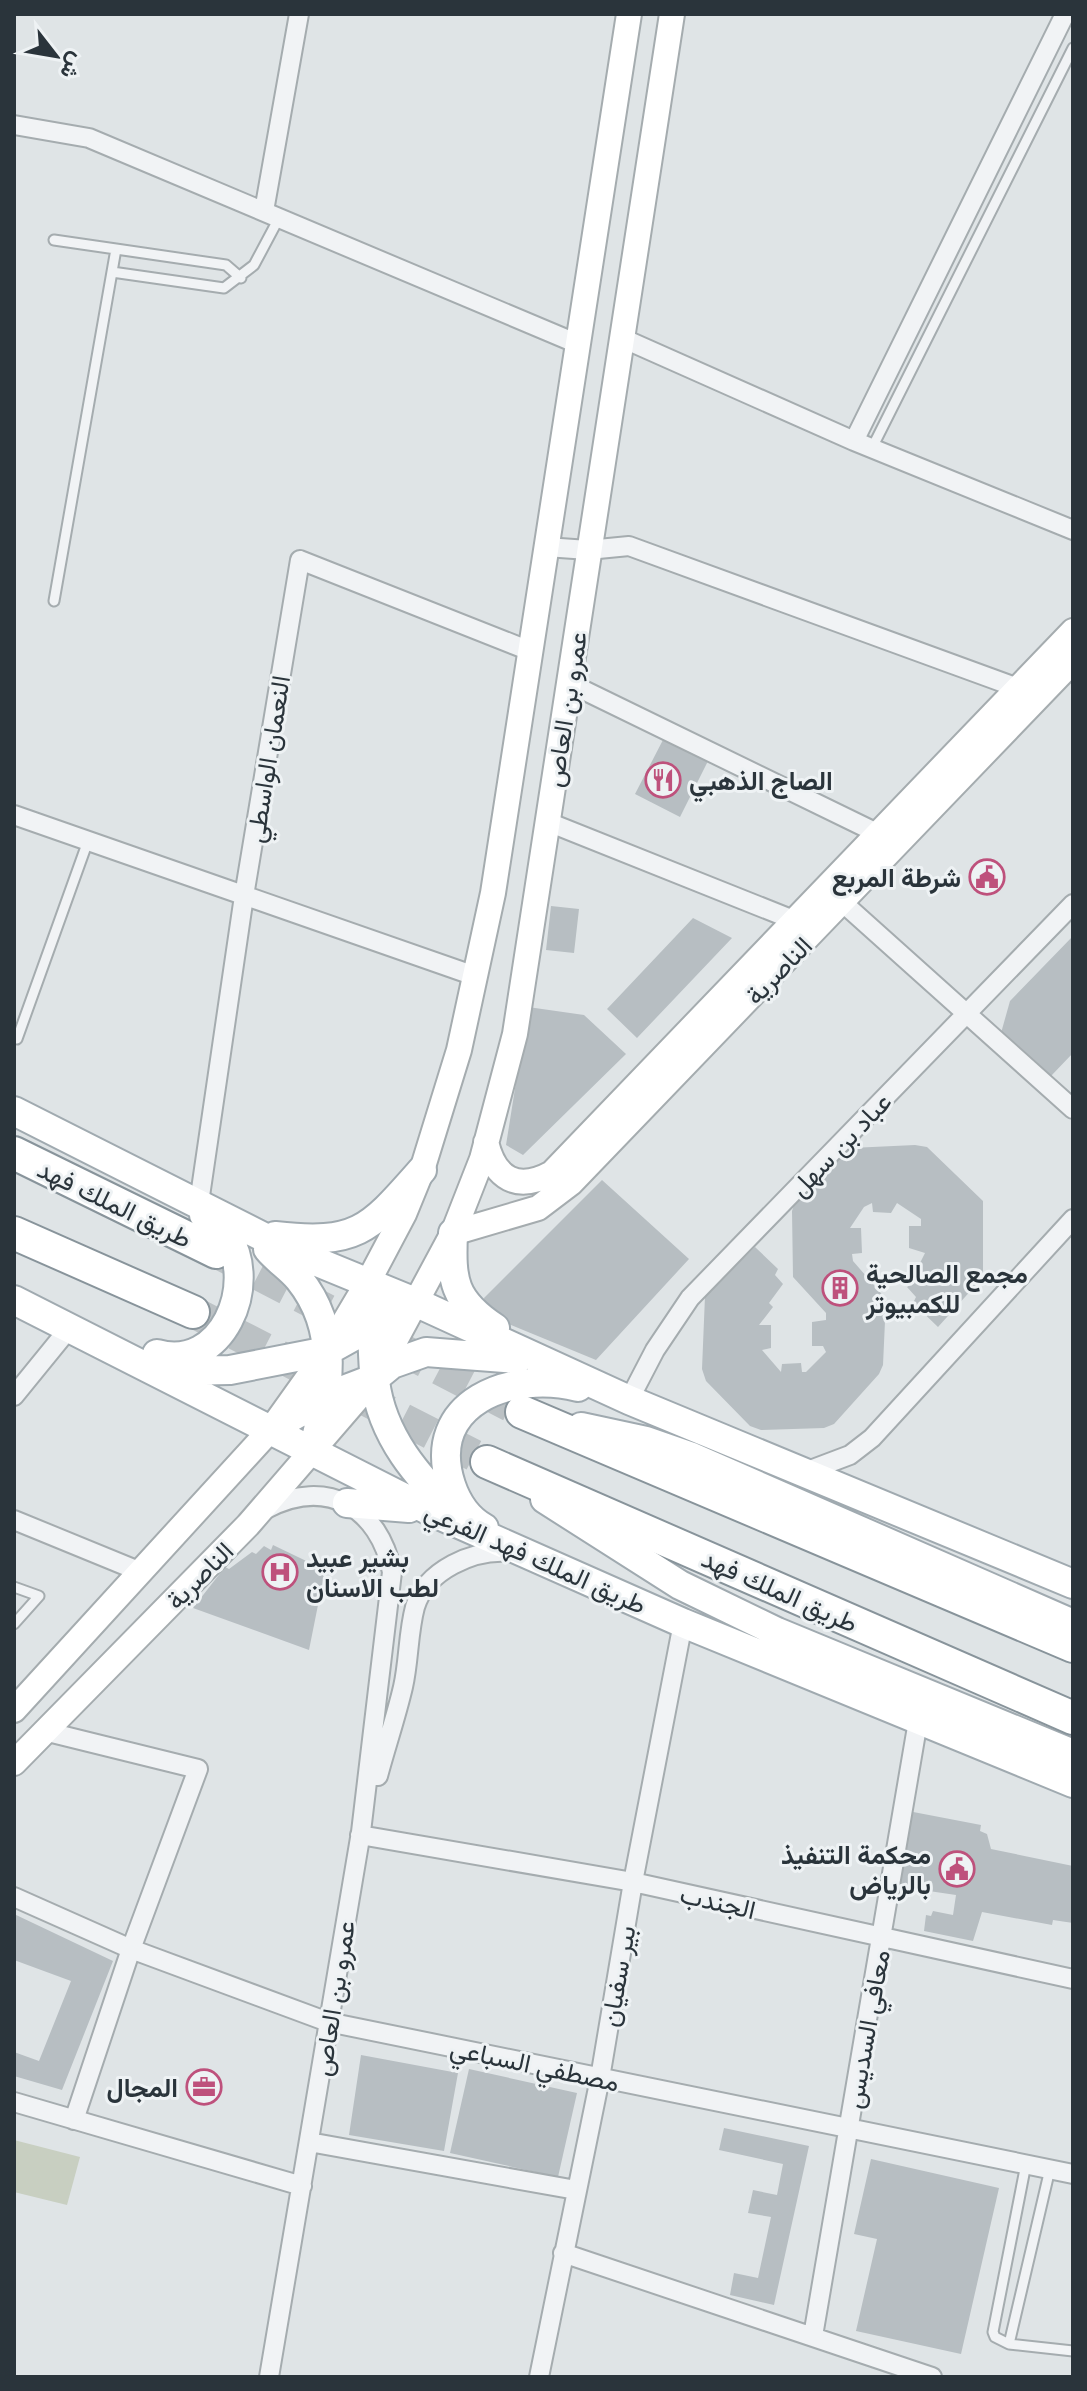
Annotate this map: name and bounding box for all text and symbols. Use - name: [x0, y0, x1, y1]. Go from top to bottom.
- north arrow: [16, 16, 96, 96]
- text: ش: [54, 48, 92, 85]
- street label: عمرو بن العاص: [537, 629, 594, 789]
- street label: النعمان الواسطي: [238, 673, 302, 846]
- restaurant icon: الصاج الذهبي: [644, 761, 682, 799]
- place label: الصاج الذهبي: [689, 764, 833, 803]
- public building icon: شرطة المربع: [968, 858, 1006, 896]
- place label: شرطة المربع: [832, 861, 961, 896]
- street label: الناصرية: [738, 929, 819, 1011]
- street label: عباد بن سهل: [782, 1085, 898, 1203]
- street label: طريق الملك فهد: [32, 1152, 197, 1255]
- place label: مجمع الصالحية للكمبيوتر: [865, 1257, 1028, 1320]
- building icon: مجمع الصالحية للكمبيوتر: [821, 1269, 859, 1307]
- street label: طريق الملك فهد الفرعي: [418, 1494, 652, 1626]
- street label: الناصرية: [159, 1535, 240, 1616]
- place label: بشير عبيد لطب الاسنان: [306, 1541, 439, 1603]
- street label: طريق الملك فهد: [697, 1541, 863, 1640]
- hospital icon: بشير عبيد لطب الاسنان: [261, 1553, 299, 1591]
- place label: محكمة التنفيذ بالرياض: [781, 1838, 931, 1901]
- public building icon: محكمة التنفيذ بالرياض: [938, 1850, 976, 1888]
- street label: الجندب: [677, 1877, 759, 1925]
- street label: عمرو بن العاص: [305, 1918, 362, 2078]
- street label: بير سفيان: [592, 1923, 643, 2029]
- street label: معافي السديس: [836, 1947, 902, 2112]
- street label: مصطفي السباعي: [446, 2030, 622, 2103]
- office icon: المجال: [185, 2068, 223, 2106]
- place label: المجال: [106, 2071, 178, 2103]

